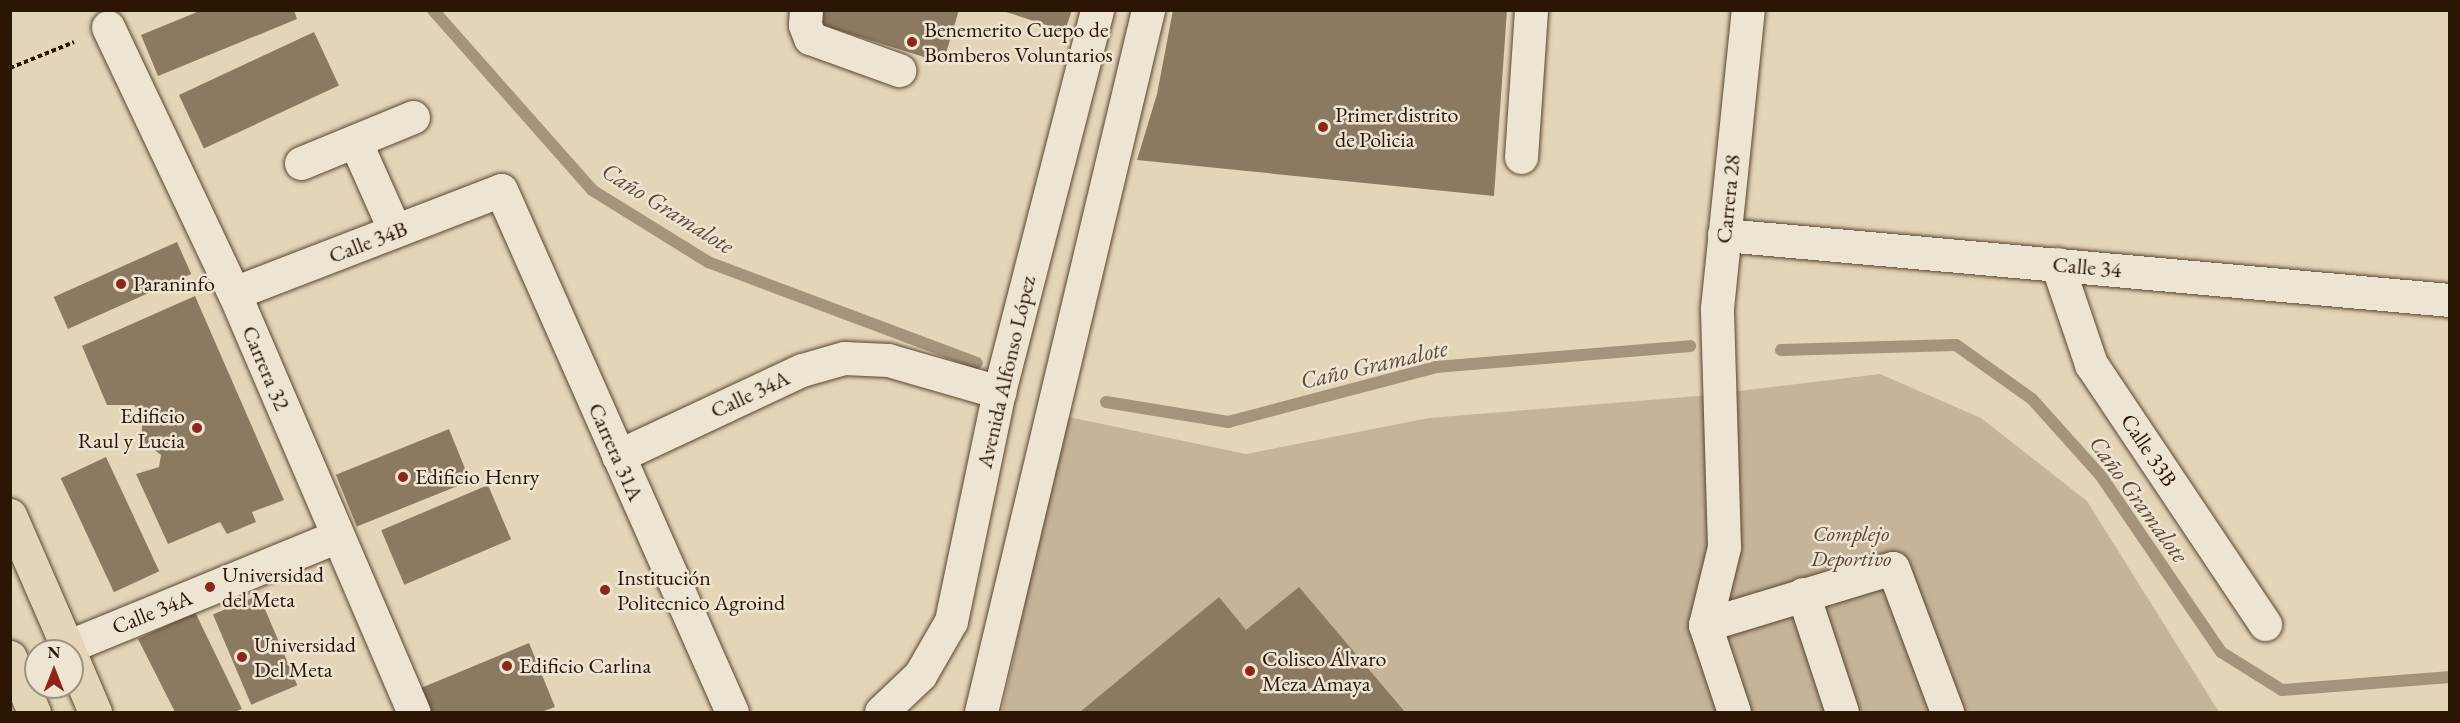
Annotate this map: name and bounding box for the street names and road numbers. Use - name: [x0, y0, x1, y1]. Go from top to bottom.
- street label: Carrera 28: [1710, 153, 1746, 245]
- street label: Calle 34B: [325, 215, 411, 269]
- street label: Calle 34: [2051, 251, 2123, 283]
- street label: Avenida Alfonso López: [971, 273, 1041, 471]
- street label: Carrera 32: [236, 322, 296, 414]
- street label: Calle 34A: [706, 364, 794, 424]
- street label: Carrera 31A: [583, 399, 649, 505]
- street label: Calle 33B: [2115, 409, 2183, 491]
- street label: Calle 34A: [108, 584, 196, 640]

